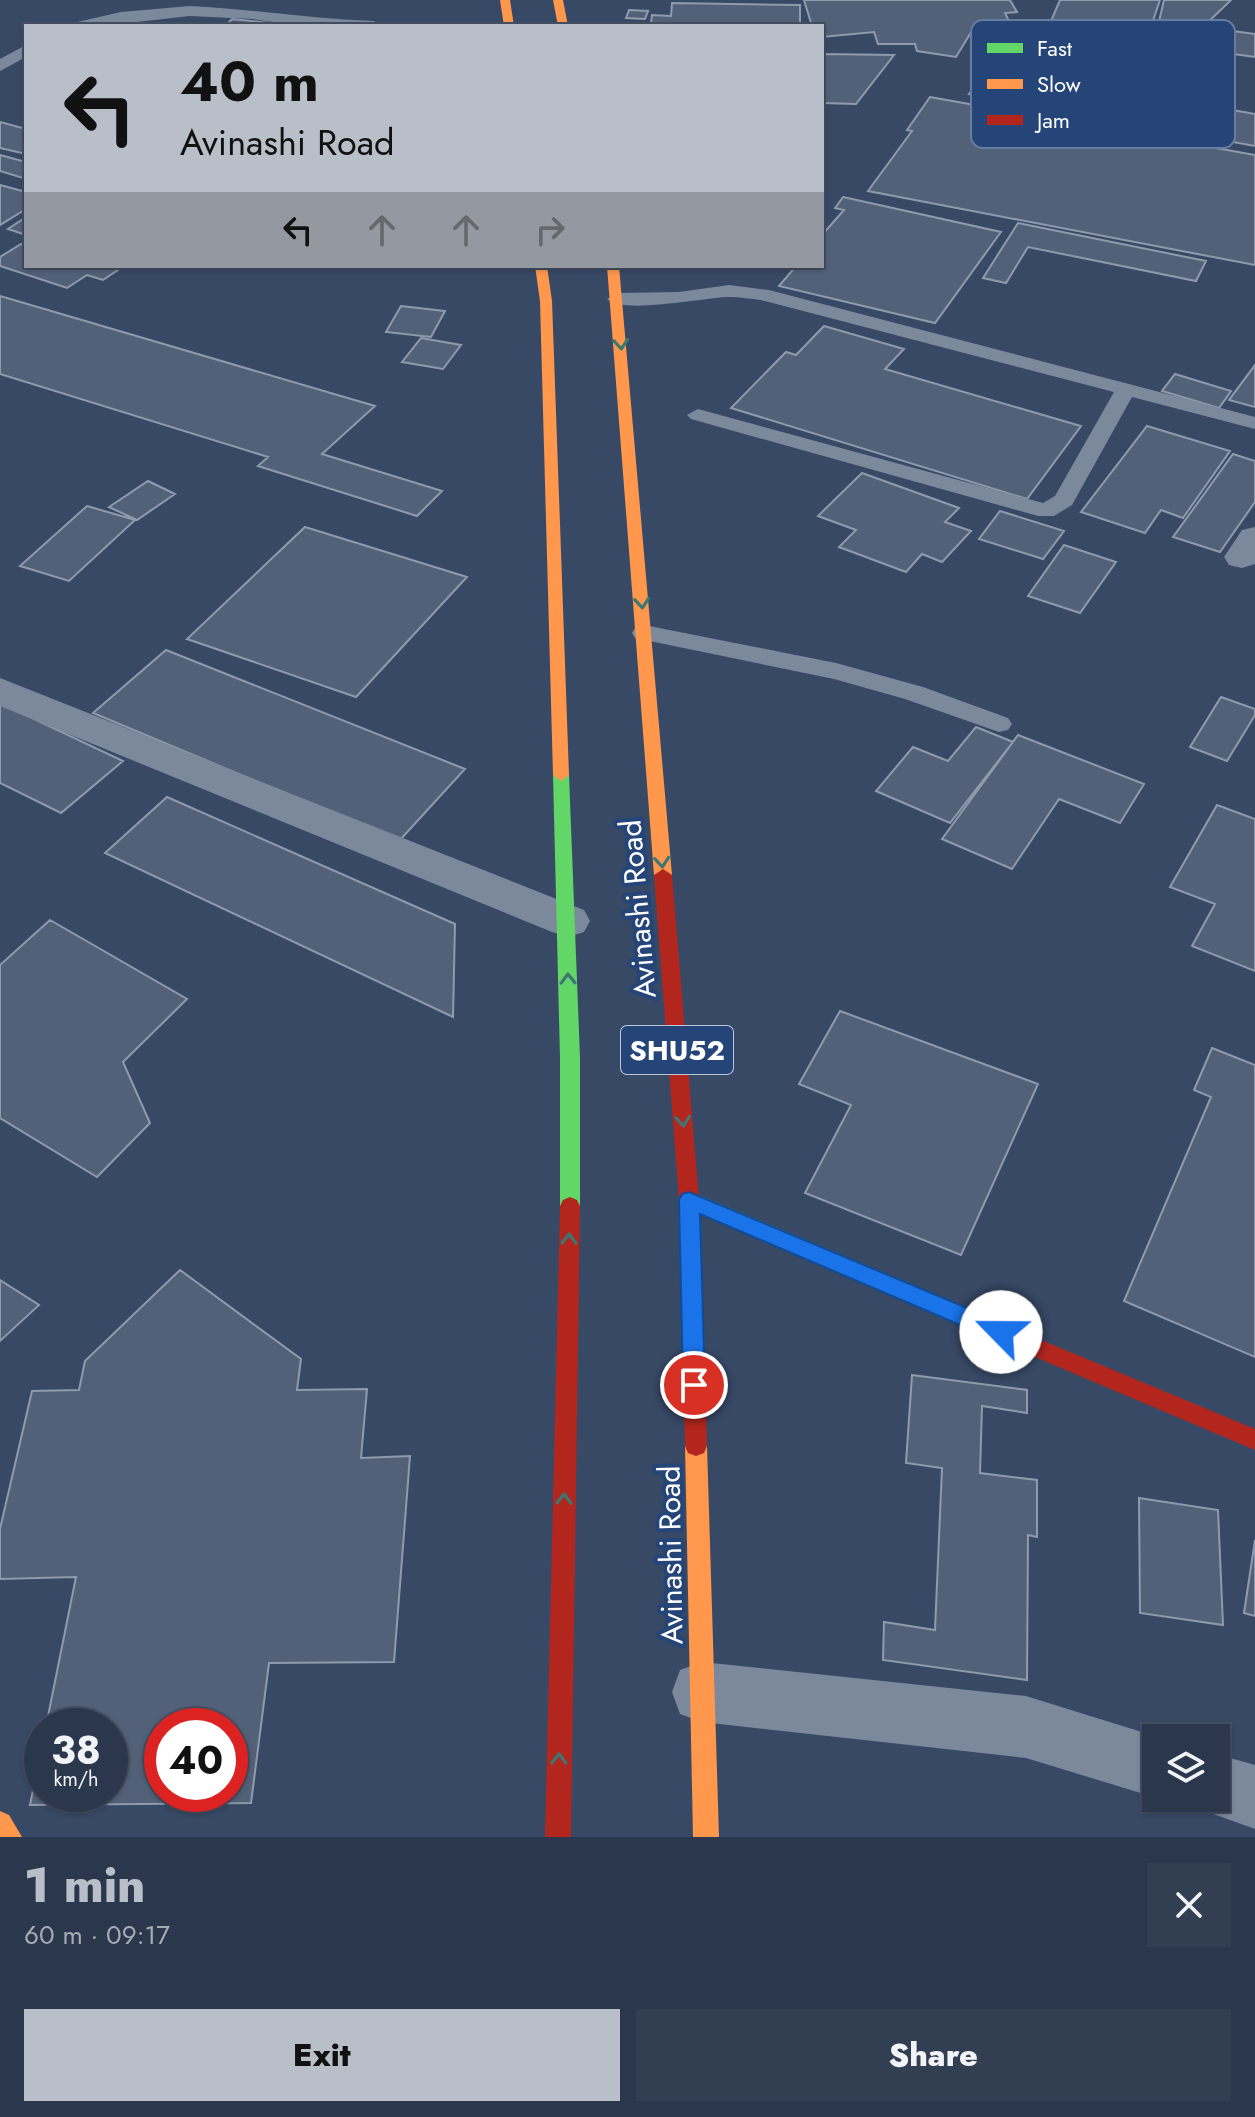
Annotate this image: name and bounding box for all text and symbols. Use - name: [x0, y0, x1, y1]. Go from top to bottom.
- legend: [971, 20, 1235, 148]
- text: Fast: [1037, 32, 1073, 64]
- text: 40 m: [180, 41, 319, 122]
- icon: left: [48, 56, 152, 160]
- text: Slow: [1037, 68, 1081, 100]
- text: Jam: [1034, 104, 1070, 136]
- text: Avinashi Road: [180, 116, 395, 168]
- icon: left: [276, 208, 320, 252]
- icon: ahead: [360, 208, 404, 252]
- icon: ahead: [444, 208, 488, 252]
- icon: right: [528, 208, 572, 252]
- one-way arrow: [612, 338, 629, 351]
- one-way arrow: [633, 597, 650, 610]
- street label: Avinashi Road: [608, 818, 667, 1000]
- one-way arrow: [654, 856, 671, 869]
- one-way arrow: [560, 972, 577, 985]
- road number: SHU52: [621, 1026, 733, 1074]
- one-way arrow: [674, 1115, 691, 1128]
- one-way arrow: [561, 1232, 578, 1245]
- position arrow: [959, 1290, 1043, 1374]
- pin: [660, 1351, 728, 1419]
- icon: arrive: [672, 1363, 716, 1407]
- street label: Avinashi Road: [647, 1465, 694, 1645]
- one-way arrow: [556, 1492, 573, 1505]
- speed limit sign: 40: [144, 1708, 248, 1812]
- text: 38: [51, 1721, 101, 1779]
- map controls: [1142, 1724, 1230, 1812]
- button: layers: [1142, 1724, 1230, 1812]
- one-way arrow: [550, 1752, 568, 1765]
- text: km/h: [53, 1765, 99, 1794]
- text: 1 min: [24, 1851, 145, 1920]
- button: close: [1147, 1863, 1231, 1947]
- text: 60 m · 09:17: [24, 1916, 170, 1954]
- button: Exit: [24, 2009, 620, 2101]
- button: Share: [636, 2009, 1231, 2101]

